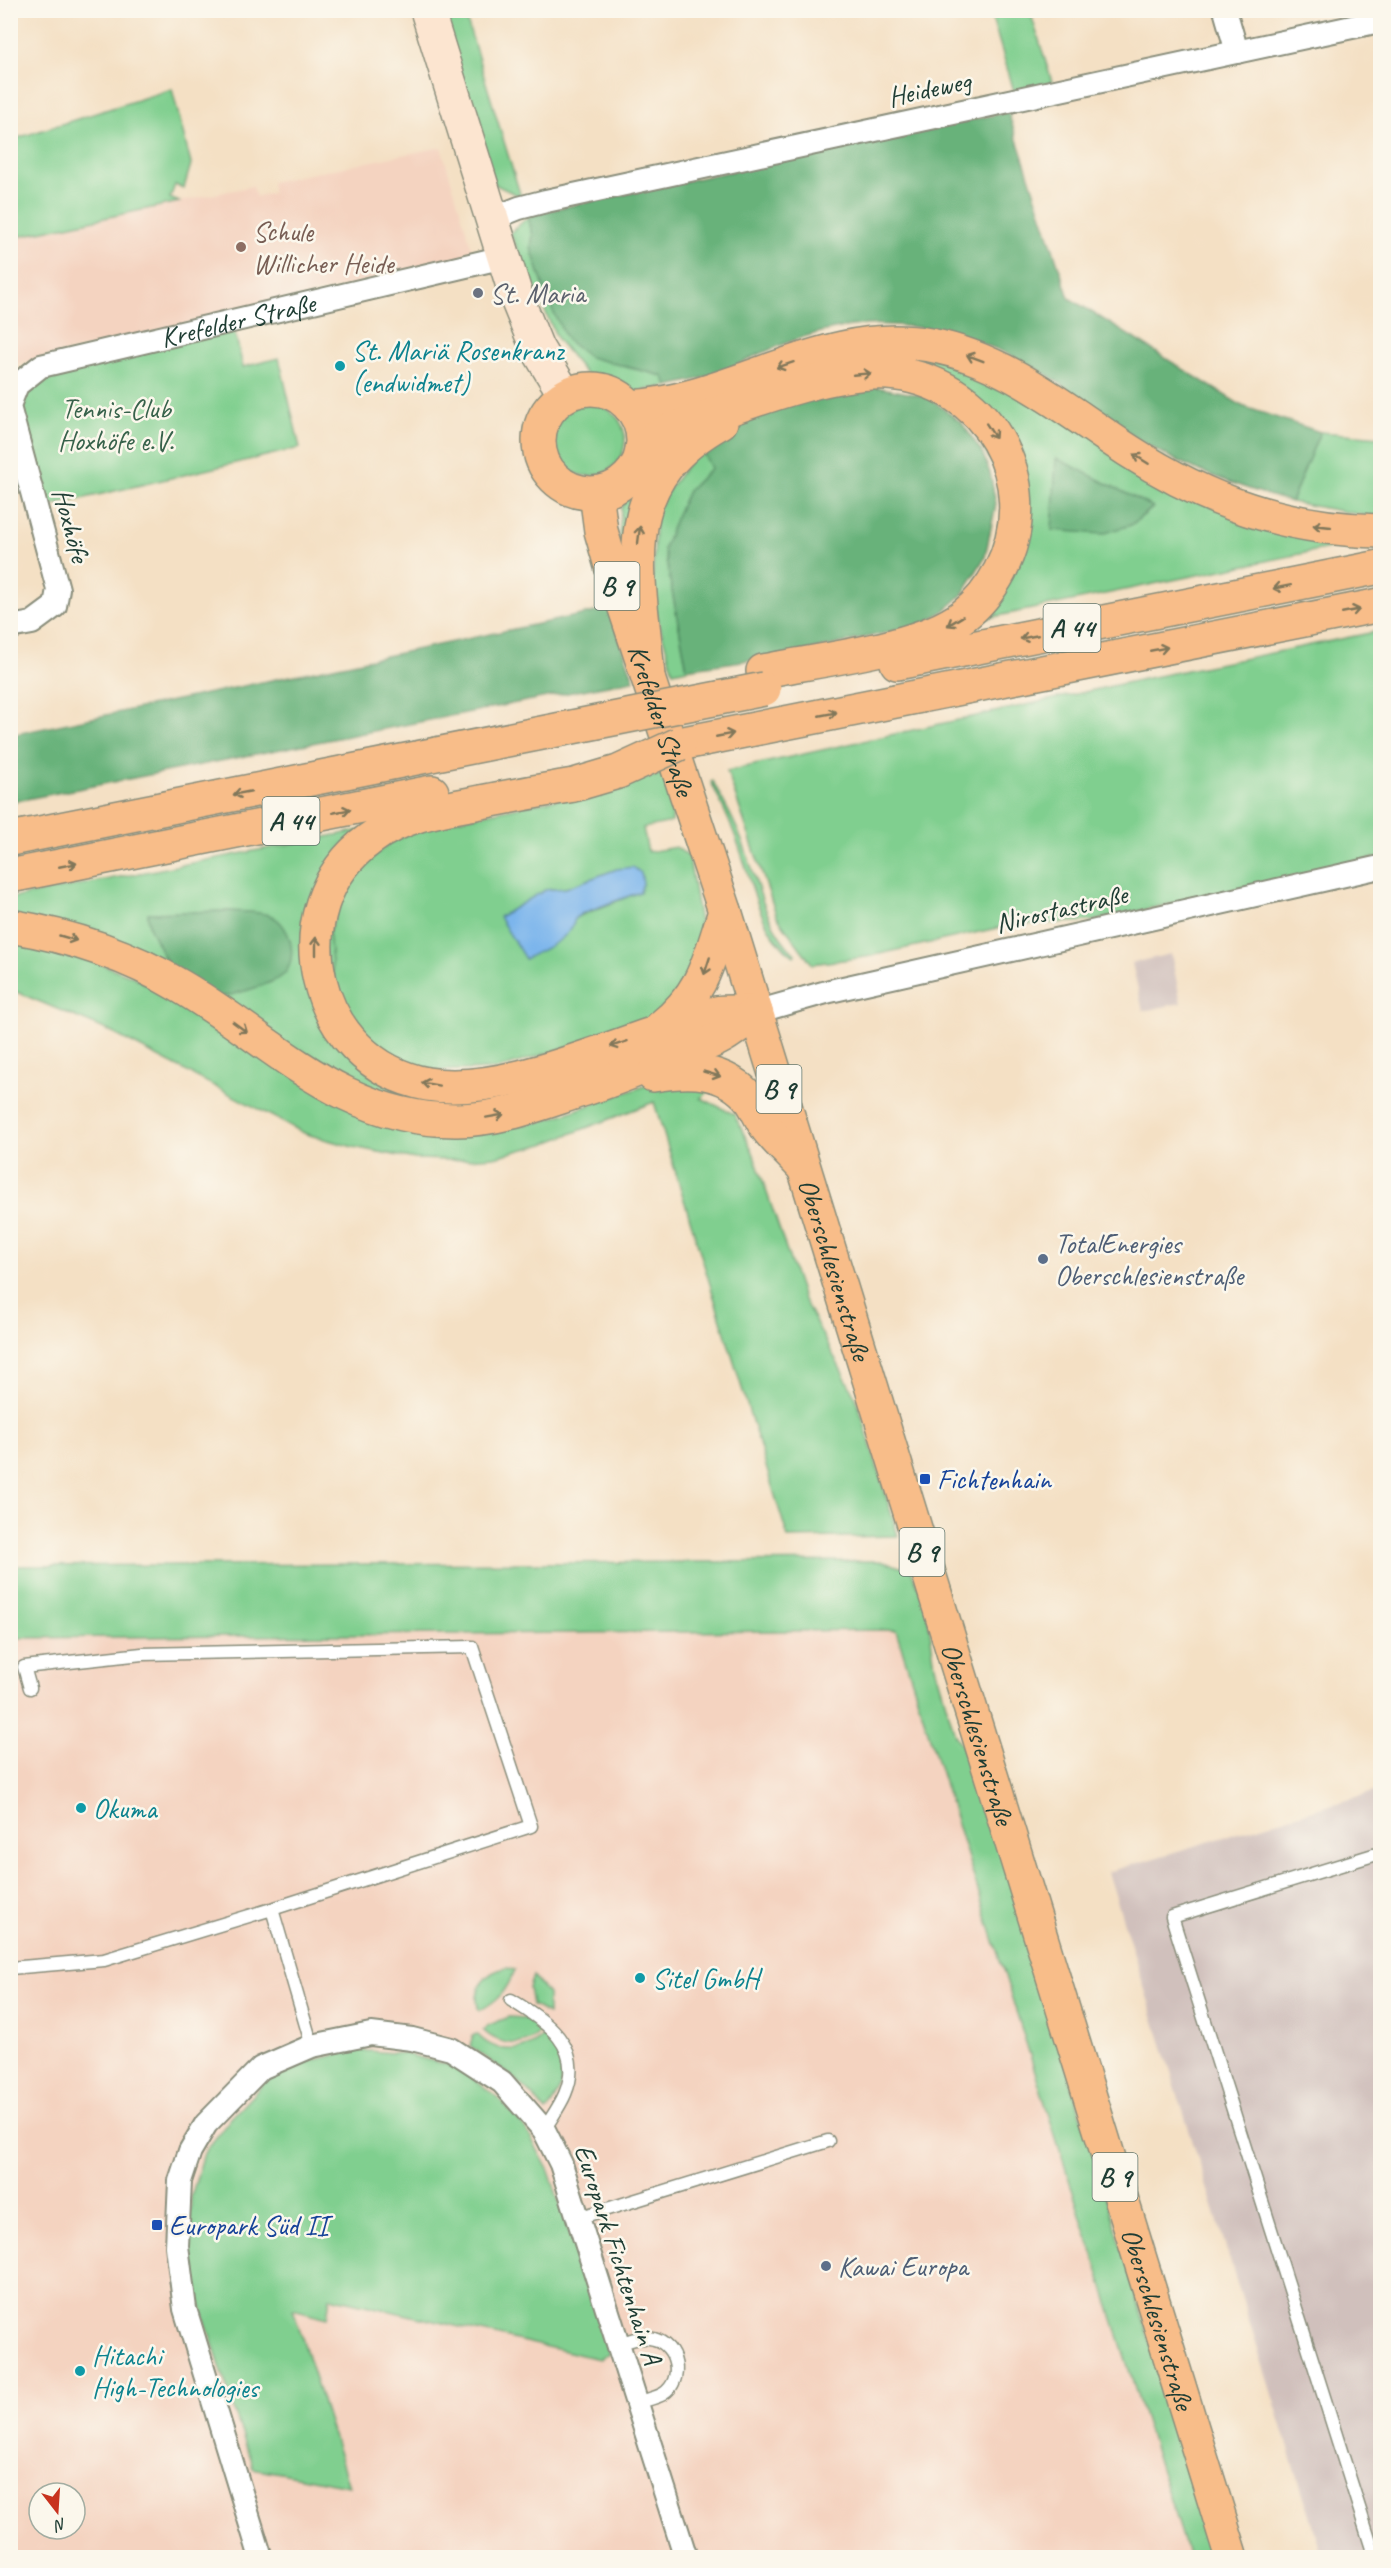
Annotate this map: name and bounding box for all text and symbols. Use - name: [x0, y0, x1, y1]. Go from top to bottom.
- street label: Heideweg: [885, 62, 976, 114]
- place label: Schule Willicher Heide: [253, 214, 395, 281]
- marker: Schule Willicher Heide: [234, 240, 248, 254]
- place label: St. Maria: [490, 276, 587, 311]
- street label: Krefelder Straße: [157, 285, 320, 355]
- marker: St. Maria: [471, 286, 485, 300]
- place label: St. Mariä Rosenkranz (endwidmet): [352, 333, 566, 400]
- one-way arrow: [966, 352, 985, 363]
- marker: St. Mariä Rosenkranz (endwidmet): [333, 359, 347, 373]
- one-way arrow: [776, 360, 795, 371]
- one-way arrow: [852, 368, 872, 379]
- park label: Tennis-Club Hoxhöfe e.V.: [58, 391, 174, 458]
- one-way arrow: [986, 422, 998, 439]
- one-way arrow: [1133, 452, 1150, 464]
- street label: Hoxhöfe: [45, 484, 99, 568]
- one-way arrow: [1313, 521, 1333, 532]
- one-way arrow: [633, 526, 644, 546]
- road number: B 9: [594, 562, 640, 610]
- one-way arrow: [1273, 582, 1292, 593]
- road number: A 44: [1044, 604, 1100, 652]
- one-way arrow: [1340, 605, 1360, 616]
- one-way arrow: [947, 616, 964, 628]
- one-way arrow: [1020, 632, 1039, 643]
- street label: Krefelder Straße: [620, 640, 703, 802]
- one-way arrow: [1149, 643, 1169, 654]
- one-way arrow: [818, 708, 837, 719]
- one-way arrow: [715, 729, 734, 740]
- one-way arrow: [232, 788, 252, 799]
- road number: A 44: [262, 797, 320, 845]
- one-way arrow: [332, 804, 351, 816]
- one-way arrow: [58, 859, 77, 870]
- street label: Nirostastraße: [992, 876, 1132, 941]
- one-way arrow: [58, 933, 77, 944]
- one-way arrow: [310, 937, 322, 957]
- one-way arrow: [701, 956, 712, 975]
- one-way arrow: [231, 1021, 247, 1033]
- one-way arrow: [610, 1040, 629, 1051]
- road number: B 9: [756, 1065, 802, 1113]
- one-way arrow: [702, 1069, 721, 1081]
- one-way arrow: [421, 1078, 440, 1089]
- one-way arrow: [485, 1110, 504, 1121]
- street label: Oberschlesienstraße: [790, 1174, 880, 1366]
- place label: TotalEnergies Oberschlesienstraße: [1055, 1226, 1245, 1293]
- marker: TotalEnergies Oberschlesienstraße: [1036, 1252, 1050, 1266]
- place label: Fichtenhain: [937, 1462, 1052, 1497]
- marker: Fichtenhain: [918, 1472, 932, 1486]
- road number: B 9: [900, 1528, 944, 1576]
- street label: Oberschlesienstraße: [933, 1639, 1023, 1831]
- place label: Okuma: [93, 1791, 158, 1826]
- marker: Okuma: [74, 1801, 88, 1815]
- place label: Sitel GmbH: [652, 1961, 763, 1996]
- marker: Sitel GmbH: [633, 1971, 647, 1985]
- street label: Europark Fichtenhain A: [567, 2140, 671, 2370]
- road number: B 9: [1092, 2153, 1138, 2201]
- place label: Europark Süd II: [169, 2208, 334, 2243]
- marker: Europark Süd II: [150, 2218, 164, 2232]
- street label: Oberschlesienstraße: [1113, 2224, 1203, 2416]
- place label: Kawai Europa: [838, 2249, 970, 2284]
- marker: Kawai Europa: [819, 2259, 833, 2273]
- place label: Hitachi High-Technologies: [92, 2338, 260, 2405]
- marker: Hitachi High-Technologies: [73, 2364, 87, 2378]
- north arrow: [27, 2481, 87, 2541]
- text: N: [50, 2513, 69, 2536]

